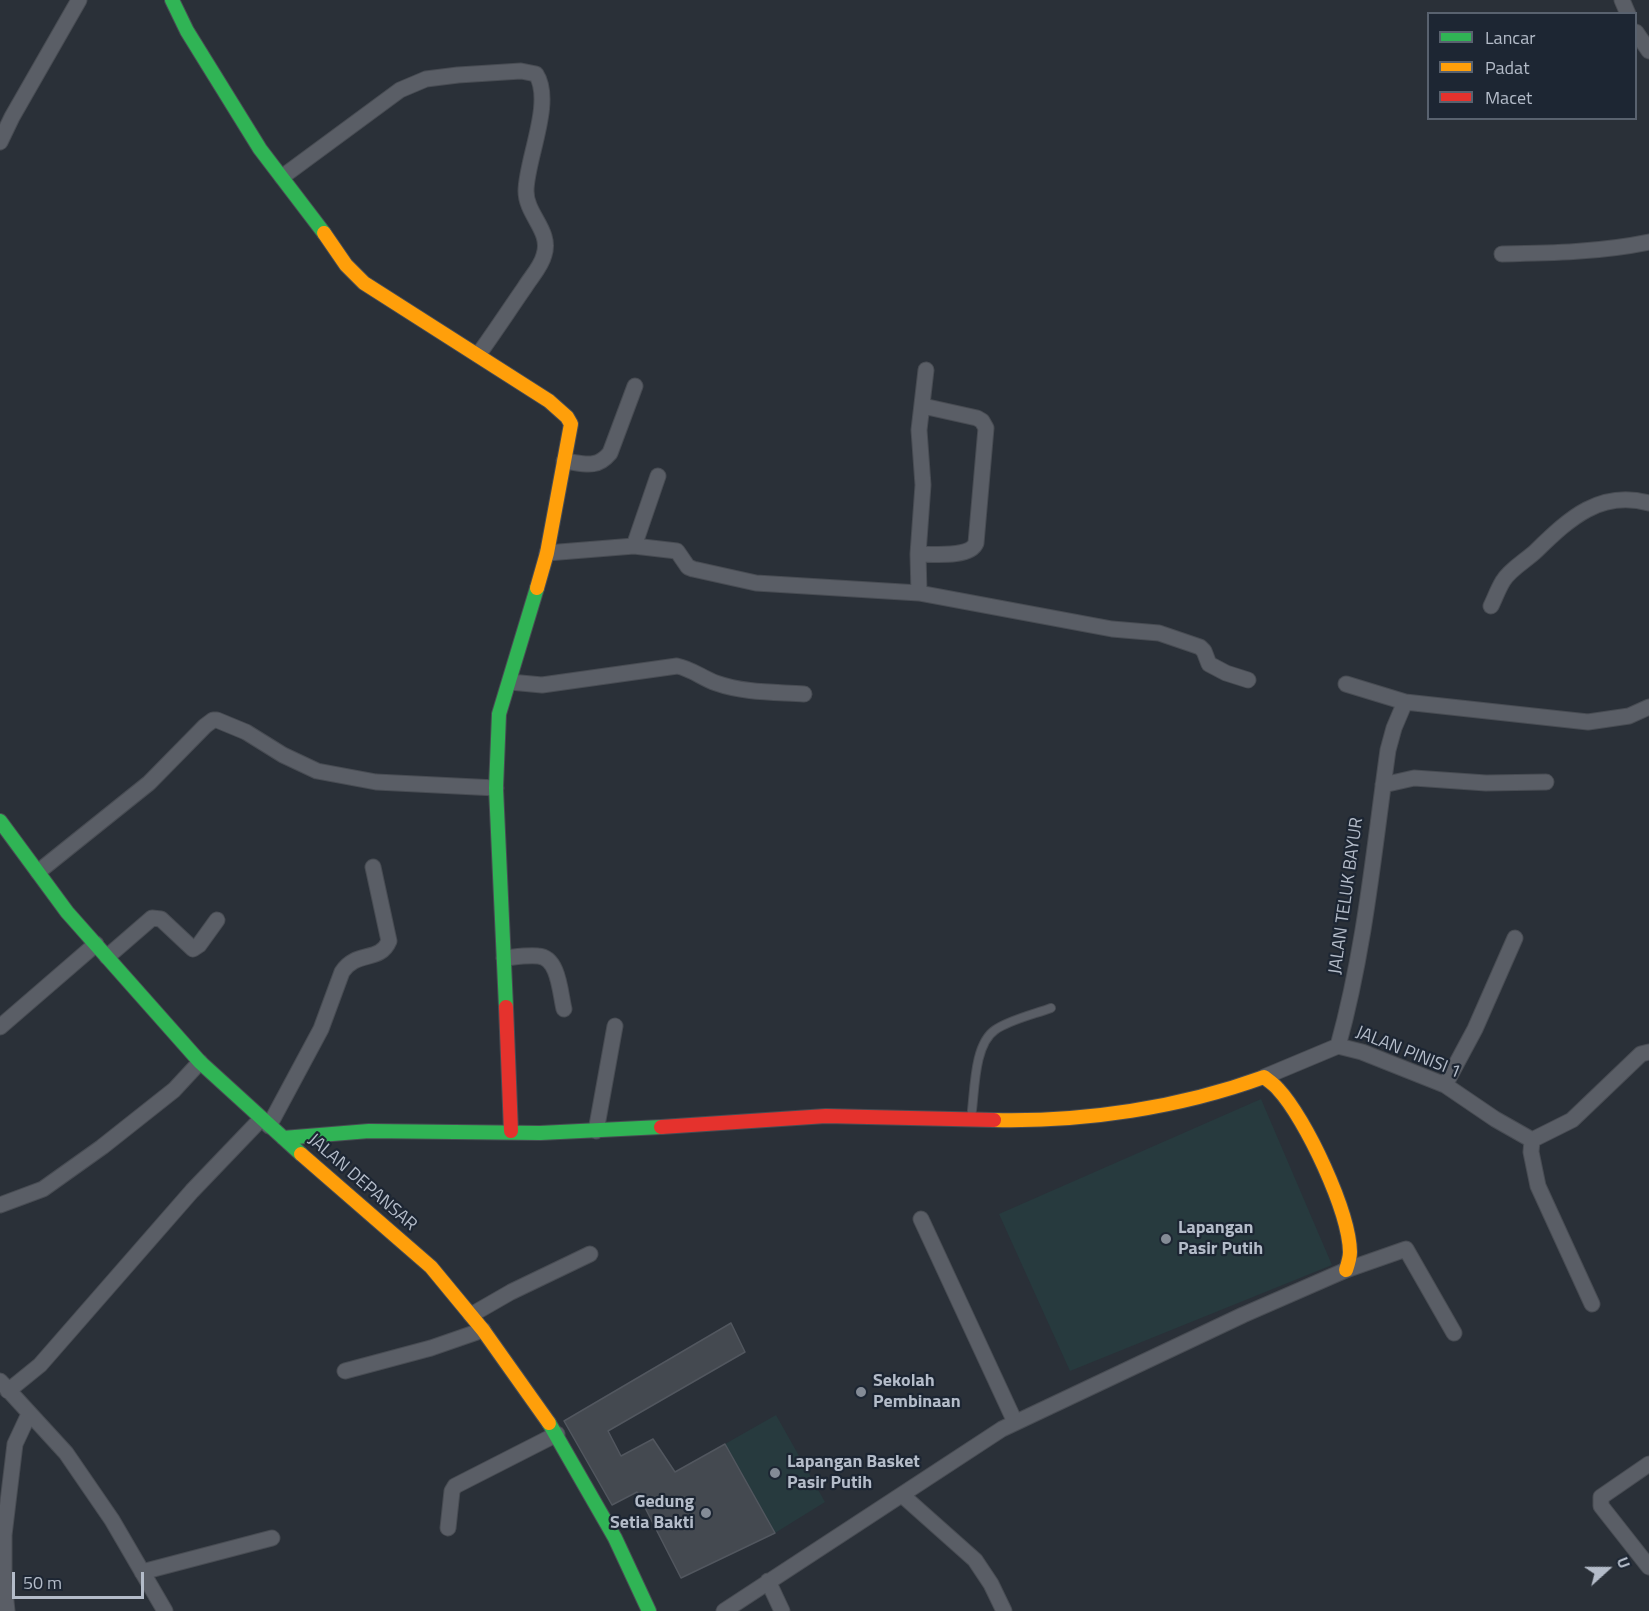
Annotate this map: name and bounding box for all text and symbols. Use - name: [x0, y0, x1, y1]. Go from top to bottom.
- legend: [1427, 12, 1637, 120]
- text: Lancar: [1485, 24, 1535, 51]
- text: Padat: [1485, 54, 1529, 81]
- text: Macet: [1485, 84, 1532, 111]
- street label: JALAN TELUK BAYUR: [1325, 816, 1369, 976]
- street label: JALAN PINISI 1: [1352, 1022, 1464, 1084]
- street label: JALAN DEPANSAR: [303, 1130, 421, 1236]
- place label: Lapangan Pasir Putih: [1178, 1218, 1263, 1260]
- marker: Lapangan Pasir Putih: [1159, 1232, 1173, 1246]
- place label: Sekolah Pembinaan: [873, 1371, 961, 1414]
- marker: Sekolah Pembinaan: [854, 1385, 868, 1399]
- place label: Lapangan Basket Pasir Putih: [787, 1452, 920, 1494]
- marker: Lapangan Basket Pasir Putih: [768, 1466, 782, 1480]
- place label: Gedung Setia Bakti: [610, 1492, 694, 1534]
- marker: Gedung Setia Bakti: [699, 1506, 713, 1520]
- north arrow: [1577, 1539, 1637, 1599]
- text: U: [1611, 1553, 1637, 1572]
- scale bar: [15, 1560, 147, 1598]
- text: 50 m: [23, 1569, 62, 1596]

